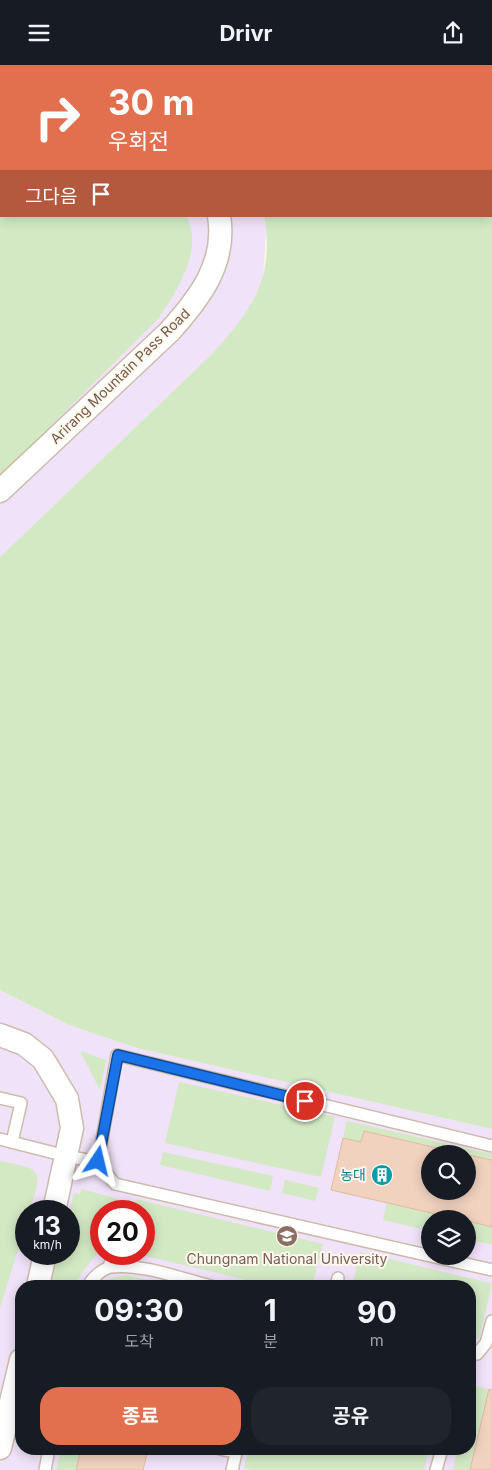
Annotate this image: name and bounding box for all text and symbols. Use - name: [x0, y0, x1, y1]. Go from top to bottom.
- icon: menu: [25, 19, 53, 47]
- icon: share: [439, 19, 467, 47]
- text: Drivr: [219, 20, 273, 46]
- text: 30 m: [108, 81, 194, 123]
- icon: right: [25, 85, 90, 150]
- text: 우회전: [108, 128, 169, 154]
- icon: arrive: [87, 180, 115, 208]
- text: 그다음: [25, 185, 77, 208]
- street label: Arirang Mountain Pass Road: [46, 304, 193, 447]
- pin: [284, 1080, 326, 1122]
- icon: arrive: [291, 1087, 319, 1115]
- position arrow: [71, 1134, 123, 1186]
- map controls: [421, 1145, 476, 1265]
- button: search: [421, 1145, 476, 1200]
- building icon: 농대: [370, 1163, 394, 1187]
- place label: 농대: [340, 1166, 366, 1183]
- speed limit sign: 20: [90, 1200, 155, 1265]
- button: layers: [421, 1210, 476, 1265]
- text: 13: [34, 1211, 61, 1241]
- school or university icon: Chungnam National University: [275, 1224, 299, 1248]
- text: km/h: [33, 1237, 62, 1252]
- place label: Chungnam National University: [187, 1250, 388, 1267]
- text: 09:30: [94, 1292, 184, 1328]
- text: 1: [264, 1292, 277, 1328]
- text: 90: [357, 1294, 397, 1330]
- text: m: [370, 1330, 384, 1350]
- text: 도착: [124, 1331, 154, 1351]
- text: 분: [263, 1331, 278, 1351]
- button: 종료: [40, 1387, 241, 1445]
- button: 공유: [251, 1387, 451, 1445]

